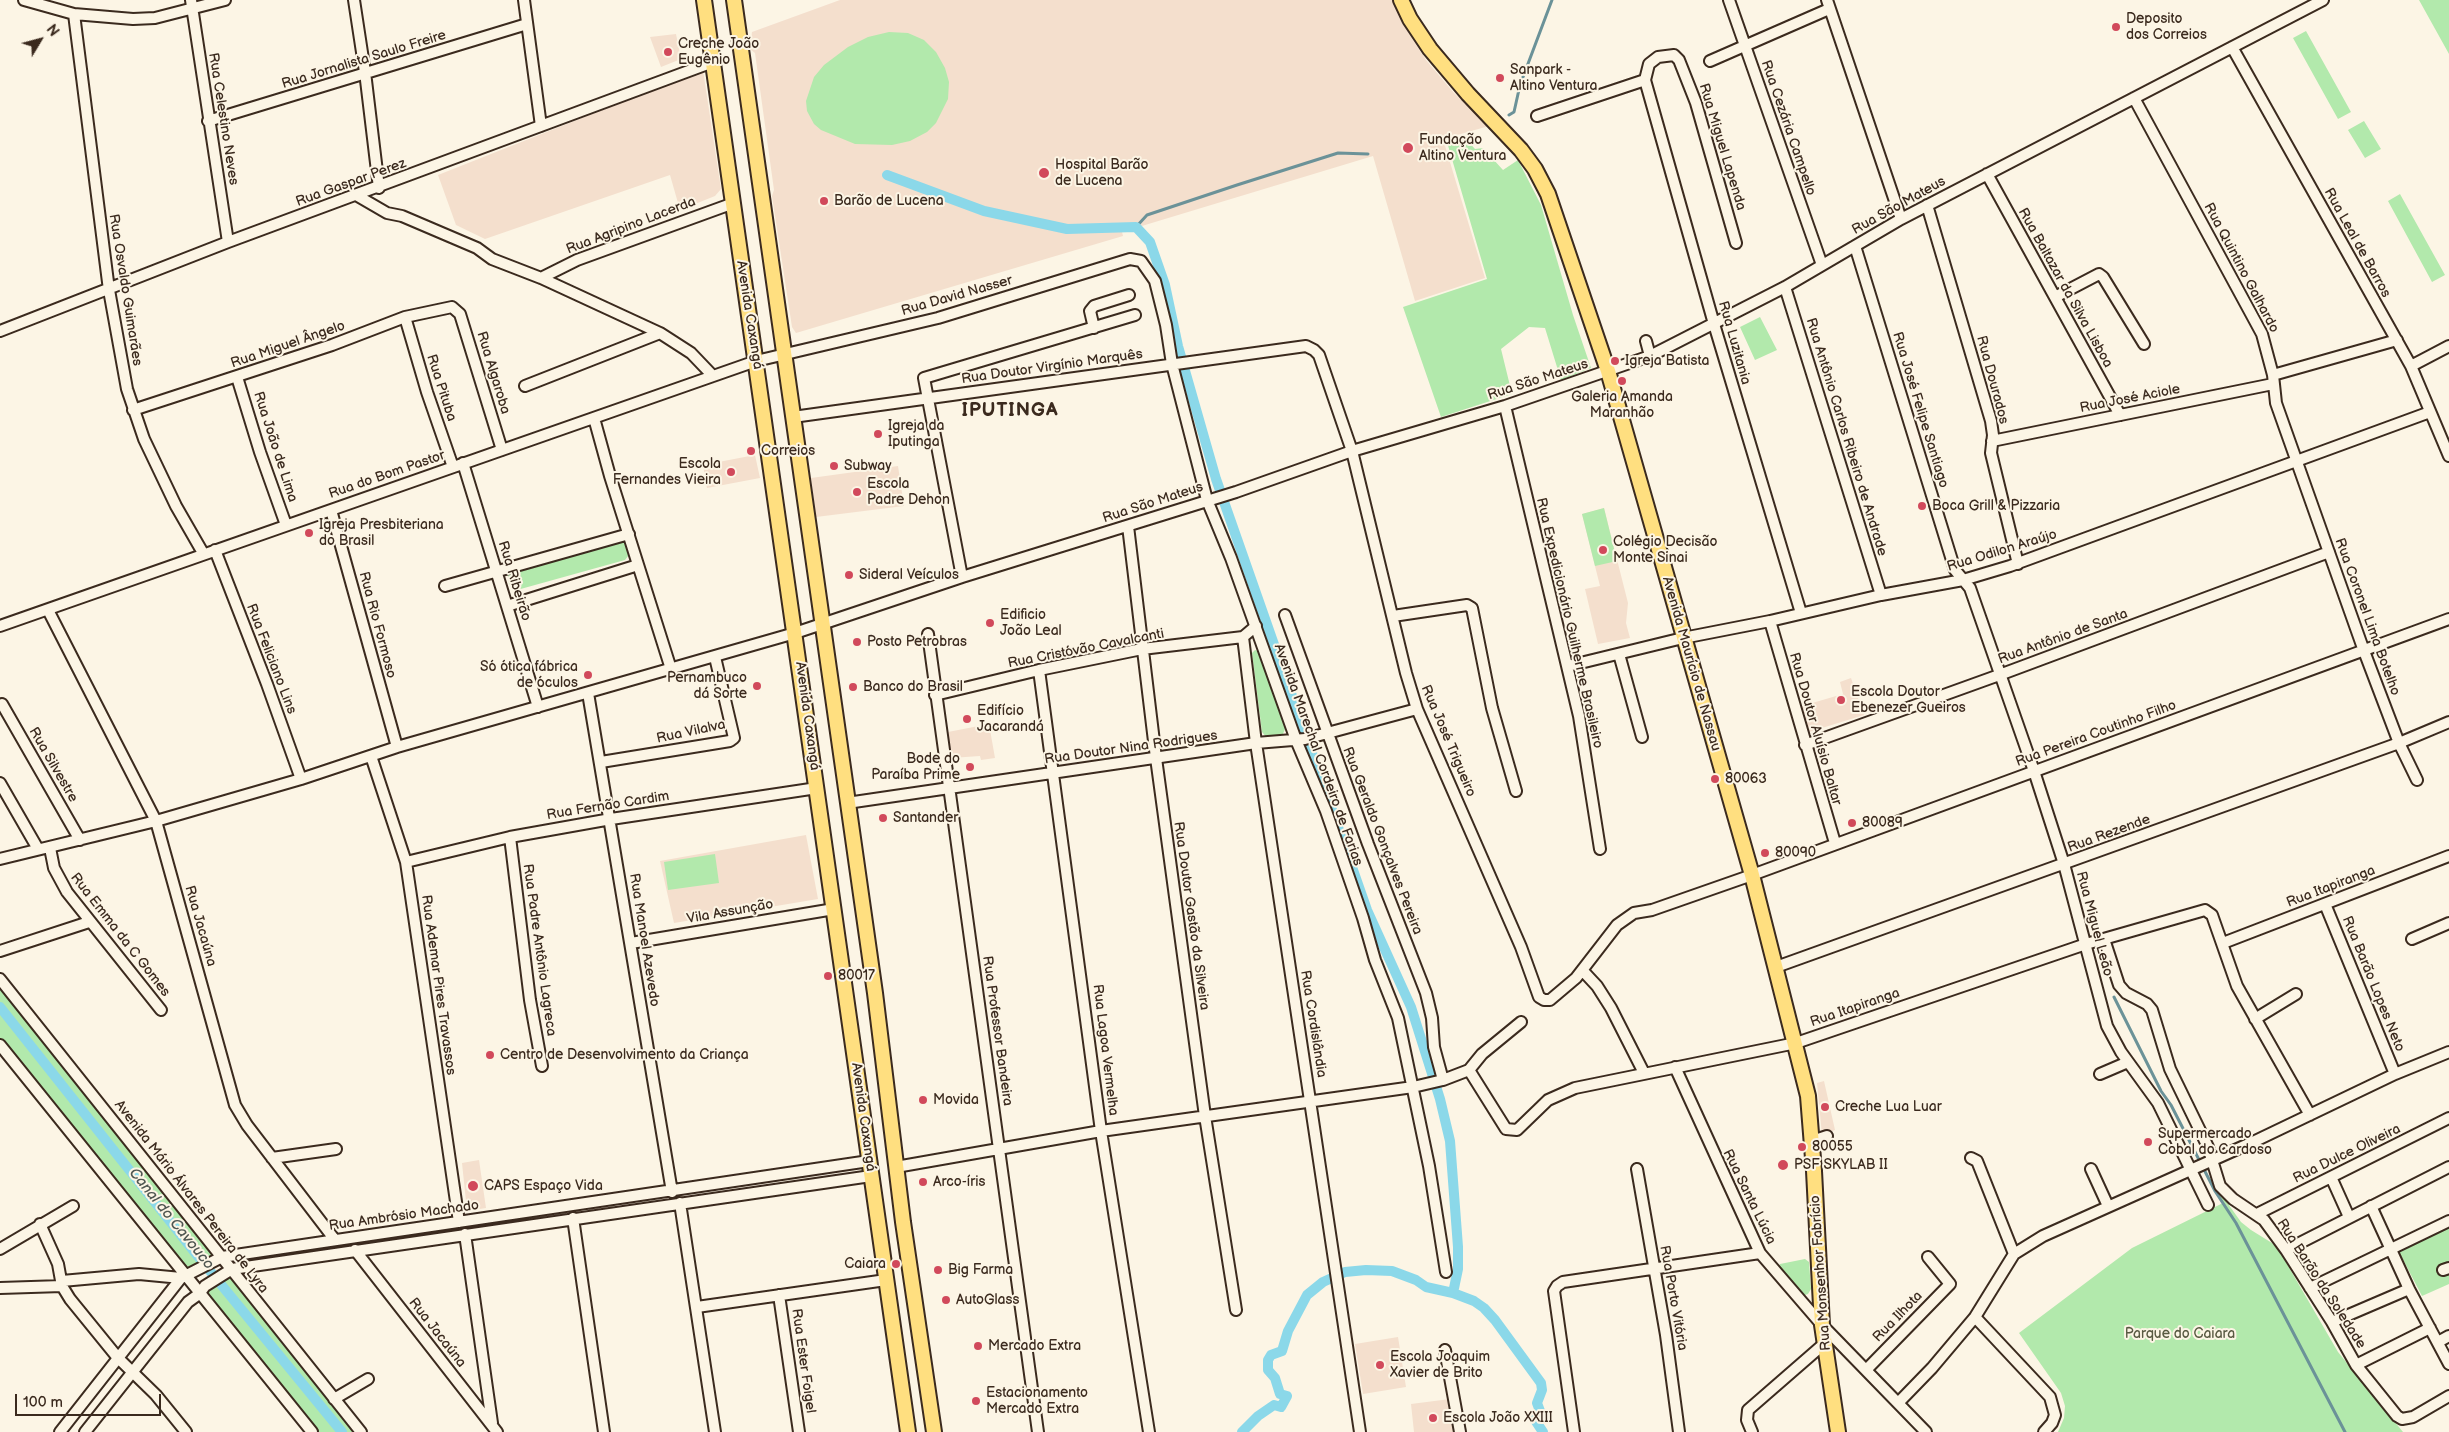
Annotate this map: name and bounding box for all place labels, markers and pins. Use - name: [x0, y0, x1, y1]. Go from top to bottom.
- place label: Deposito dos Correios: [2126, 11, 2207, 44]
- marker: Deposito dos Correios: [2110, 21, 2122, 33]
- place label: Creche João Eugênio: [678, 36, 759, 68]
- marker: Creche João Eugênio: [662, 46, 674, 58]
- place label: Sanpark - Altino Ventura: [1510, 62, 1597, 94]
- marker: Sanpark - Altino Ventura: [1494, 72, 1506, 84]
- place label: Fundação Altino Ventura: [1419, 132, 1506, 164]
- marker: Fundação Altino Ventura: [1401, 141, 1415, 155]
- place label: Hospital Barão de Lucena: [1055, 157, 1148, 190]
- marker: Hospital Barão de Lucena: [1037, 166, 1051, 180]
- place label: Barão de Lucena: [834, 193, 944, 209]
- marker: Barão de Lucena: [818, 195, 830, 207]
- place label: Igreja Batista: [1625, 353, 1709, 369]
- marker: Igreja Batista: [1609, 355, 1621, 367]
- marker: Galeria Amanda Maranhão: [1616, 375, 1628, 387]
- place label: Galeria Amanda Maranhão: [1571, 389, 1673, 422]
- place label: Igreja da Iputinga: [888, 418, 944, 451]
- marker: Igreja da Iputinga: [872, 428, 884, 440]
- place label: Correios: [761, 443, 815, 459]
- marker: Correios: [745, 445, 757, 457]
- place label: Escola Fernandes Vieira: [613, 456, 721, 488]
- place label: Subway: [844, 458, 892, 474]
- marker: Subway: [828, 460, 840, 472]
- marker: Escola Fernandes Vieira: [725, 466, 737, 478]
- place label: Escola Padre Dehon: [867, 476, 950, 508]
- marker: Escola Padre Dehon: [851, 486, 863, 498]
- place label: Boca Grill & Pizzaria: [1932, 498, 2060, 514]
- marker: Boca Grill & Pizzaria: [1916, 500, 1928, 512]
- place label: Igreja Presbiteriana do Brasil: [319, 517, 444, 550]
- marker: Igreja Presbiteriana do Brasil: [303, 527, 315, 539]
- place label: Colégio Decisão Monte Sinai: [1613, 534, 1717, 566]
- marker: Colégio Decisão Monte Sinai: [1597, 544, 1609, 556]
- place label: Sideral Veículos: [859, 567, 959, 583]
- marker: Sideral Veículos: [843, 569, 855, 581]
- place label: Edificio João Leal: [1000, 607, 1062, 640]
- marker: Edificio João Leal: [984, 617, 996, 629]
- place label: Posto Petrobras: [867, 634, 967, 650]
- marker: Posto Petrobras: [851, 636, 863, 648]
- place label: Só ótica fábrica de óculos: [480, 659, 578, 692]
- marker: Só ótica fábrica de óculos: [582, 669, 594, 681]
- place label: Pernambuco dá Sorte: [667, 670, 747, 702]
- place label: Banco do Brasil: [863, 679, 963, 695]
- marker: Pernambuco dá Sorte: [751, 680, 763, 692]
- marker: Banco do Brasil: [847, 681, 859, 693]
- place label: Escola Doutor Ebenezer Gueiros: [1851, 684, 1966, 716]
- marker: Escola Doutor Ebenezer Gueiros: [1835, 694, 1847, 706]
- place label: Edifício Jacarandá: [977, 703, 1044, 736]
- marker: Edifício Jacarandá: [961, 713, 973, 725]
- place label: Bode do Paraíba Prime: [871, 751, 960, 784]
- marker: Bode do Paraíba Prime: [964, 761, 976, 773]
- place label: 80063: [1725, 771, 1767, 787]
- marker: 80063: [1709, 773, 1721, 785]
- place label: Santander: [893, 810, 958, 826]
- marker: Santander: [877, 812, 889, 824]
- place label: 80089: [1862, 815, 1903, 831]
- marker: 80089: [1846, 817, 1858, 829]
- place label: 80090: [1775, 845, 1816, 861]
- marker: 80090: [1759, 847, 1771, 859]
- place label: 80017: [838, 968, 875, 984]
- marker: 80017: [822, 970, 834, 982]
- place label: Centro de Desenvolvimento da Criança: [500, 1047, 749, 1063]
- marker: Centro de Desenvolvimento da Criança: [484, 1049, 496, 1061]
- place label: Movida: [933, 1092, 979, 1108]
- marker: Movida: [917, 1094, 929, 1106]
- place label: Creche Lua Luar: [1835, 1099, 1942, 1115]
- marker: Creche Lua Luar: [1819, 1101, 1831, 1113]
- place label: Supermercado Cobal do Cardoso: [2158, 1126, 2272, 1158]
- marker: Supermercado Cobal do Cardoso: [2142, 1136, 2154, 1148]
- place label: 80055: [1812, 1139, 1853, 1155]
- marker: 80055: [1796, 1141, 1808, 1153]
- place label: PSF SKYLAB II: [1794, 1157, 1888, 1173]
- marker: PSF SKYLAB II: [1776, 1158, 1790, 1172]
- place label: Arco-íris: [933, 1174, 985, 1190]
- marker: Arco-íris: [917, 1176, 929, 1188]
- place label: CAPS Espaço Vida: [484, 1178, 603, 1194]
- marker: CAPS Espaço Vida: [466, 1179, 480, 1193]
- place label: Caiara: [844, 1256, 886, 1272]
- marker: Caiara: [890, 1258, 902, 1270]
- place label: Big Farma: [948, 1262, 1013, 1278]
- marker: Big Farma: [932, 1264, 944, 1276]
- place label: AutoGlass: [956, 1292, 1019, 1308]
- marker: AutoGlass: [940, 1294, 952, 1306]
- place label: Mercado Extra: [988, 1338, 1081, 1354]
- marker: Mercado Extra: [972, 1340, 984, 1352]
- place label: Escola Joaquim Xavier de Brito: [1390, 1349, 1490, 1381]
- marker: Escola Joaquim Xavier de Brito: [1374, 1359, 1386, 1371]
- place label: Estacionamento Mercado Extra: [986, 1385, 1088, 1418]
- marker: Estacionamento Mercado Extra: [970, 1395, 982, 1407]
- place label: Escola João XXIII: [1443, 1410, 1553, 1426]
- marker: Escola João XXIII: [1427, 1412, 1439, 1424]

